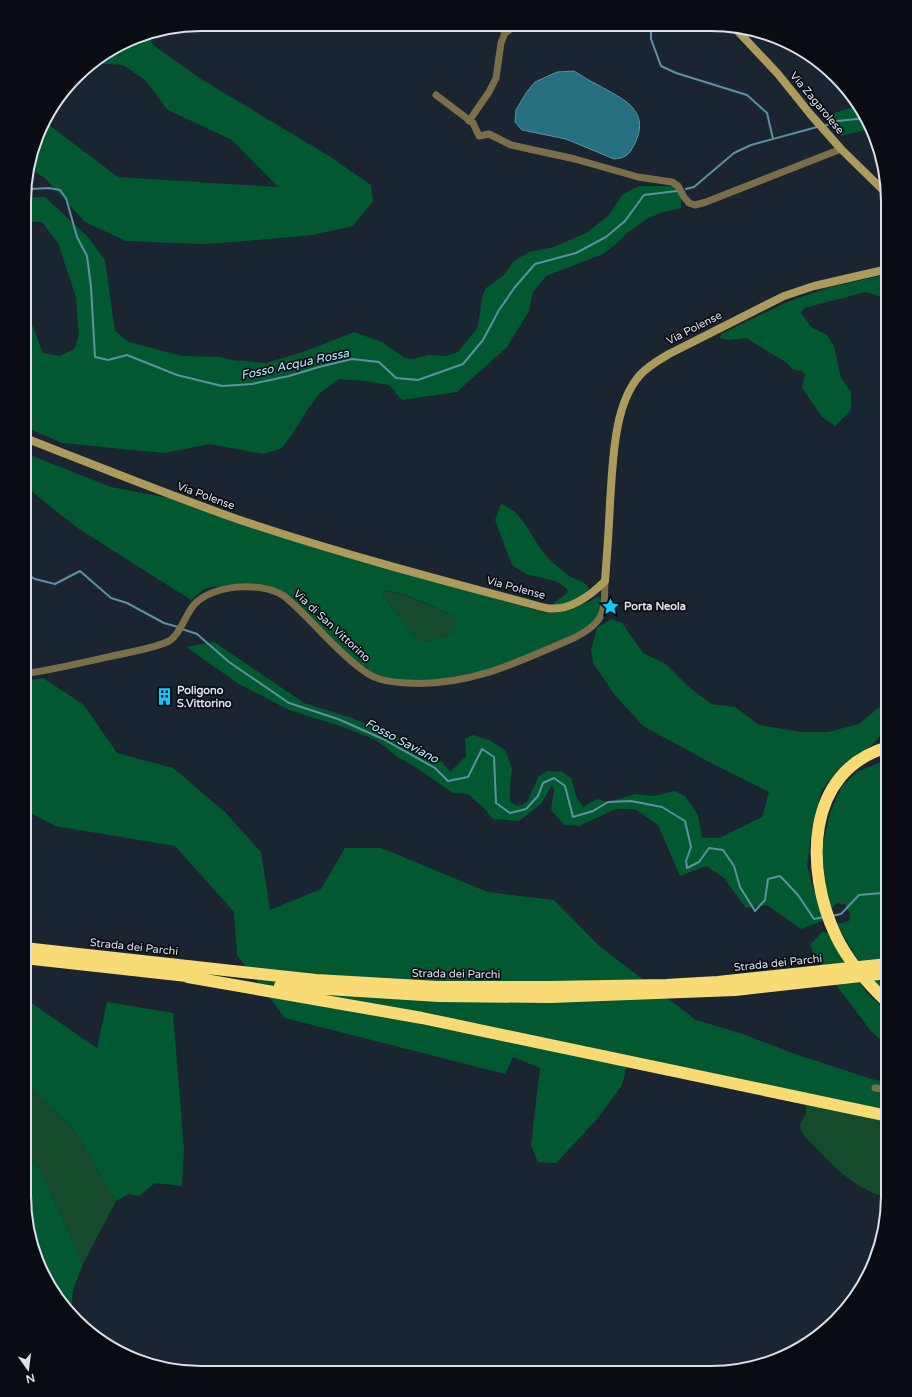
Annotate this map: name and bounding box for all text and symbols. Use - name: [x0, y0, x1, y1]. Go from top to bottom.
- street label: Via Zagarolese: [787, 69, 847, 137]
- street label: Via Polense: [664, 308, 724, 348]
- water label: Fosso Acqua Rossa: [240, 346, 351, 382]
- street label: Via Polense: [175, 480, 237, 512]
- street label: Via Polense: [485, 574, 547, 602]
- street label: Via di San Vittorino: [291, 587, 373, 665]
- place icon: Porta Neola: [601, 596, 621, 616]
- place label: Porta Neola: [624, 600, 686, 613]
- place label: Poligono S.Vittorino: [177, 684, 232, 710]
- building icon: Poligono S.Vittorino: [154, 686, 174, 706]
- water label: Fosso Saviano: [363, 716, 442, 766]
- street label: Strada dei Parchi: [89, 936, 179, 958]
- street label: Strada dei Parchi: [733, 952, 823, 974]
- street label: Strada dei Parchi: [412, 967, 500, 981]
- north arrow: [8, 1349, 48, 1389]
- text: N: [24, 1371, 36, 1386]

